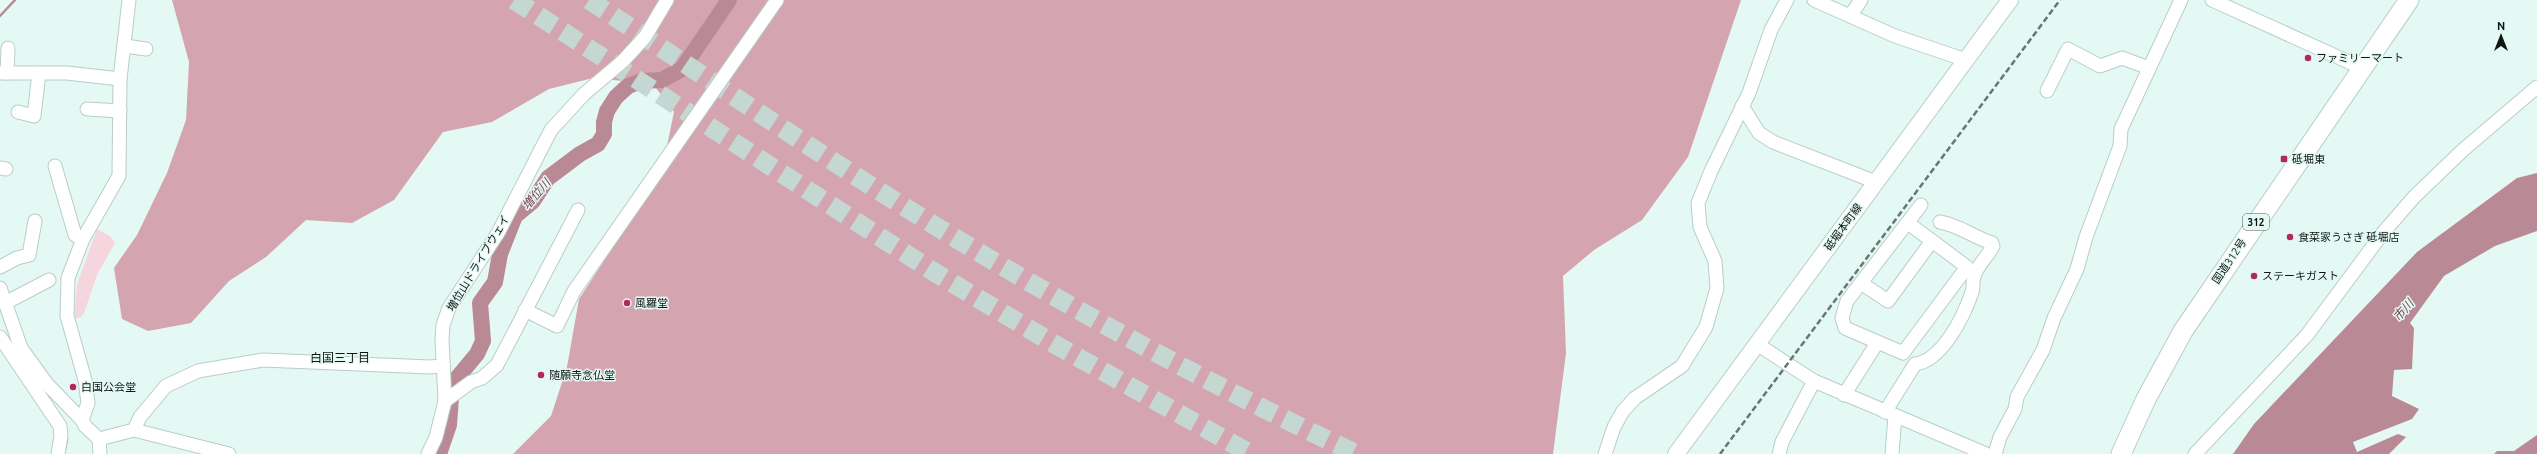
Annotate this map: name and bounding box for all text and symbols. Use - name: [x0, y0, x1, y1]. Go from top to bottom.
- north arrow: [2481, 16, 2521, 56]
- text: N: [2497, 20, 2505, 32]
- place label: ファミリーマート: [2316, 52, 2404, 64]
- marker: ファミリーマート: [2303, 53, 2313, 63]
- place label: 砥堀東: [2292, 153, 2325, 165]
- marker: 砥堀東: [2279, 154, 2289, 164]
- water label: 増位川: [519, 175, 554, 212]
- street label: 砥堀本町線: [1822, 201, 1864, 253]
- street label: 増位山ドライブウェイ: [445, 213, 511, 313]
- road number: 312: [2243, 214, 2269, 230]
- place label: 食菜家うさぎ 砥堀店: [2298, 231, 2400, 243]
- marker: 食菜家うさぎ 砥堀店: [2285, 232, 2295, 242]
- street label: 国道312号: [2210, 236, 2248, 286]
- place label: ステーキガスト: [2262, 270, 2339, 282]
- marker: ステーキガスト: [2249, 271, 2259, 281]
- water label: 市川: [2390, 295, 2417, 323]
- place label: 風羅堂: [635, 297, 668, 309]
- marker: 風羅堂: [622, 298, 632, 308]
- district label: 白国三丁目: [310, 351, 370, 364]
- place label: 随願寺念仏堂: [549, 369, 615, 381]
- marker: 随願寺念仏堂: [536, 370, 546, 380]
- place label: 白国公会堂: [81, 381, 136, 393]
- marker: 白国公会堂: [68, 382, 78, 392]

